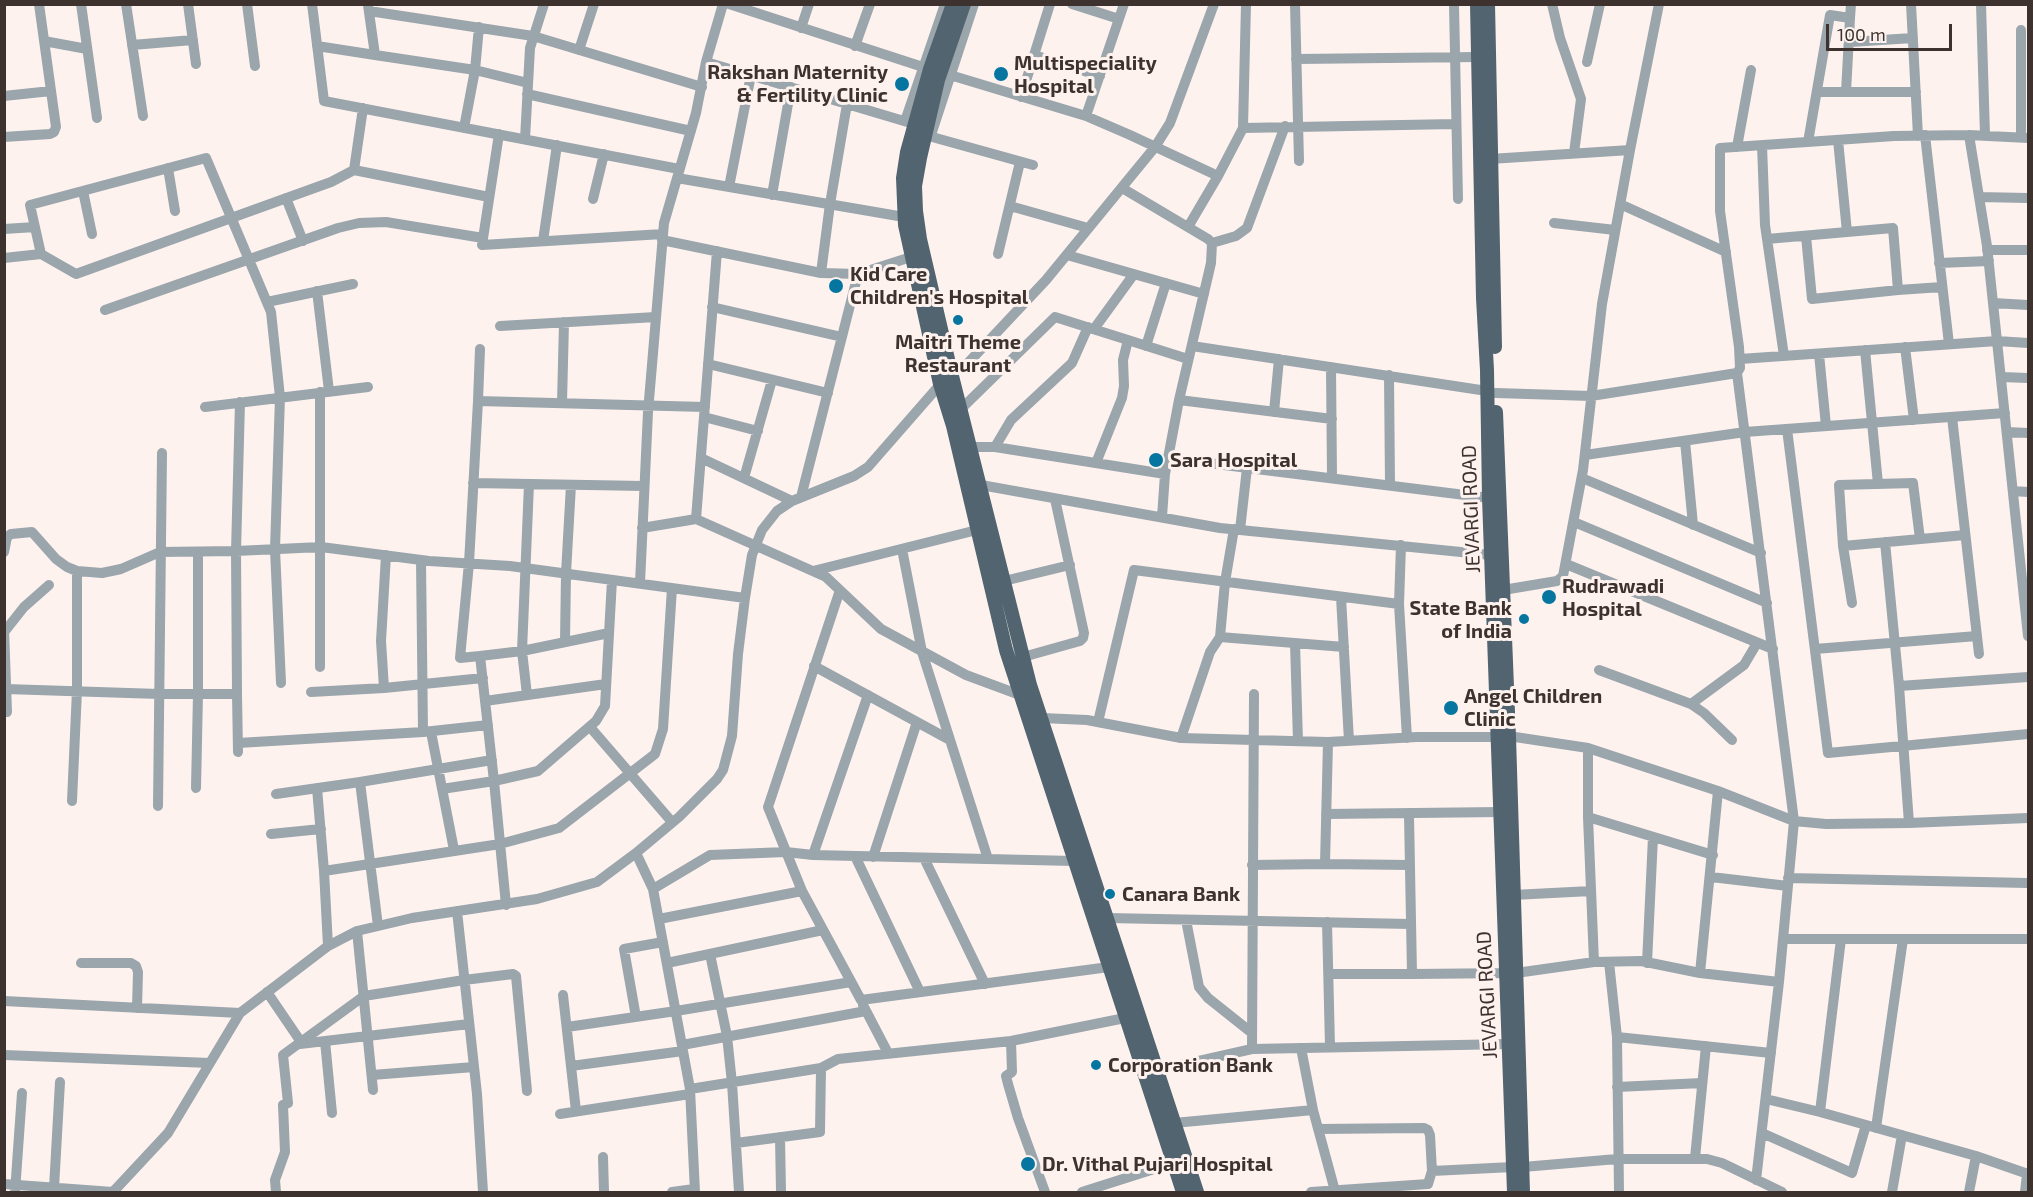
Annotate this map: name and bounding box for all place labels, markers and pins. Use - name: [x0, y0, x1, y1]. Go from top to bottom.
- place label: Multispeciality Hospital: [1014, 51, 1157, 98]
- place label: Rakshan Maternity & Fertility Clinic: [707, 60, 888, 107]
- marker: Multispeciality Hospital: [992, 65, 1010, 83]
- marker: Rakshan Maternity & Fertility Clinic: [893, 75, 911, 93]
- place label: Kid Care Children's Hospital: [850, 262, 1028, 309]
- marker: Kid Care Children's Hospital: [827, 277, 845, 295]
- marker: Maitri Theme Restaurant: [951, 313, 965, 327]
- place label: Maitri Theme Restaurant: [895, 330, 1021, 377]
- place label: Sara Hospital: [1170, 448, 1297, 472]
- marker: Sara Hospital: [1147, 451, 1165, 469]
- place label: Rudrawadi Hospital: [1562, 574, 1664, 621]
- marker: Rudrawadi Hospital: [1540, 588, 1558, 606]
- place label: State Bank of India: [1410, 596, 1512, 643]
- marker: State Bank of India: [1517, 612, 1531, 626]
- place label: Angel Children Clinic: [1464, 684, 1602, 731]
- marker: Angel Children Clinic: [1442, 699, 1460, 717]
- place label: Canara Bank: [1122, 882, 1240, 906]
- marker: Canara Bank: [1103, 887, 1117, 901]
- place label: Corporation Bank: [1108, 1053, 1273, 1077]
- marker: Corporation Bank: [1089, 1058, 1103, 1072]
- place label: Dr. Vithal Pujari Hospital: [1042, 1152, 1273, 1176]
- marker: Dr. Vithal Pujari Hospital: [1019, 1155, 1037, 1173]

